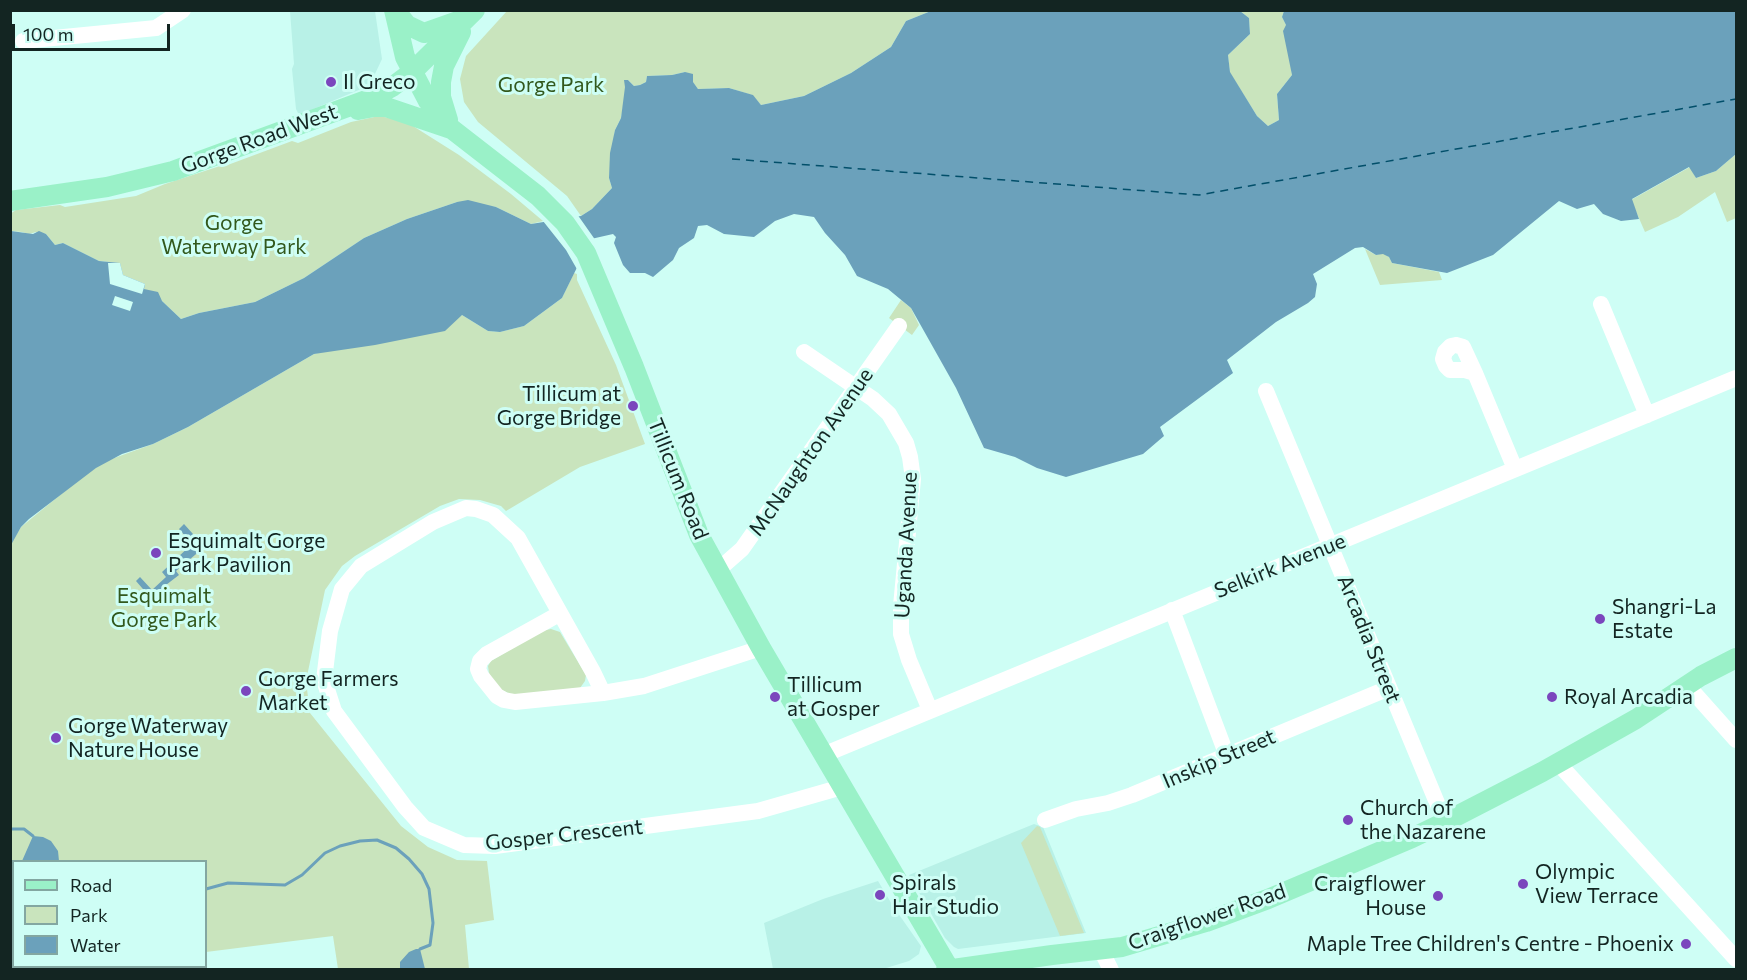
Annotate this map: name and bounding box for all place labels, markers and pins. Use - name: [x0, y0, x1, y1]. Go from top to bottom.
- place label: Il Greco: [343, 69, 416, 95]
- marker: Il Greco: [324, 75, 338, 89]
- place label: Tillicum at Gorge Bridge: [497, 381, 621, 431]
- marker: Tillicum at Gorge Bridge: [626, 399, 640, 413]
- place label: Esquimalt Gorge Park Pavilion: [168, 528, 325, 578]
- marker: Esquimalt Gorge Park Pavilion: [149, 546, 163, 560]
- place label: Shangri-La Estate: [1612, 594, 1716, 644]
- marker: Shangri-La Estate: [1593, 612, 1607, 626]
- place label: Gorge Farmers Market: [258, 666, 399, 716]
- place label: Tillicum at Gosper: [787, 672, 880, 722]
- marker: Gorge Farmers Market: [239, 684, 253, 698]
- place label: Royal Arcadia: [1564, 684, 1693, 710]
- marker: Tillicum at Gosper: [768, 690, 782, 704]
- marker: Royal Arcadia: [1545, 690, 1559, 704]
- place label: Gorge Waterway Nature House: [68, 713, 228, 763]
- marker: Gorge Waterway Nature House: [49, 731, 63, 745]
- place label: Church of the Nazarene: [1360, 795, 1486, 845]
- marker: Church of the Nazarene: [1341, 813, 1355, 827]
- place label: Olympic View Terrace: [1535, 859, 1658, 909]
- place label: Spirals Hair Studio: [892, 870, 999, 920]
- place label: Craigflower House: [1314, 871, 1426, 921]
- marker: Olympic View Terrace: [1516, 877, 1530, 891]
- marker: Spirals Hair Studio: [873, 888, 887, 902]
- marker: Craigflower House: [1431, 889, 1445, 903]
- place label: Maple Tree Children's Centre - Phoenix: [1307, 931, 1674, 957]
- marker: Maple Tree Children's Centre - Phoenix: [1679, 937, 1693, 951]

